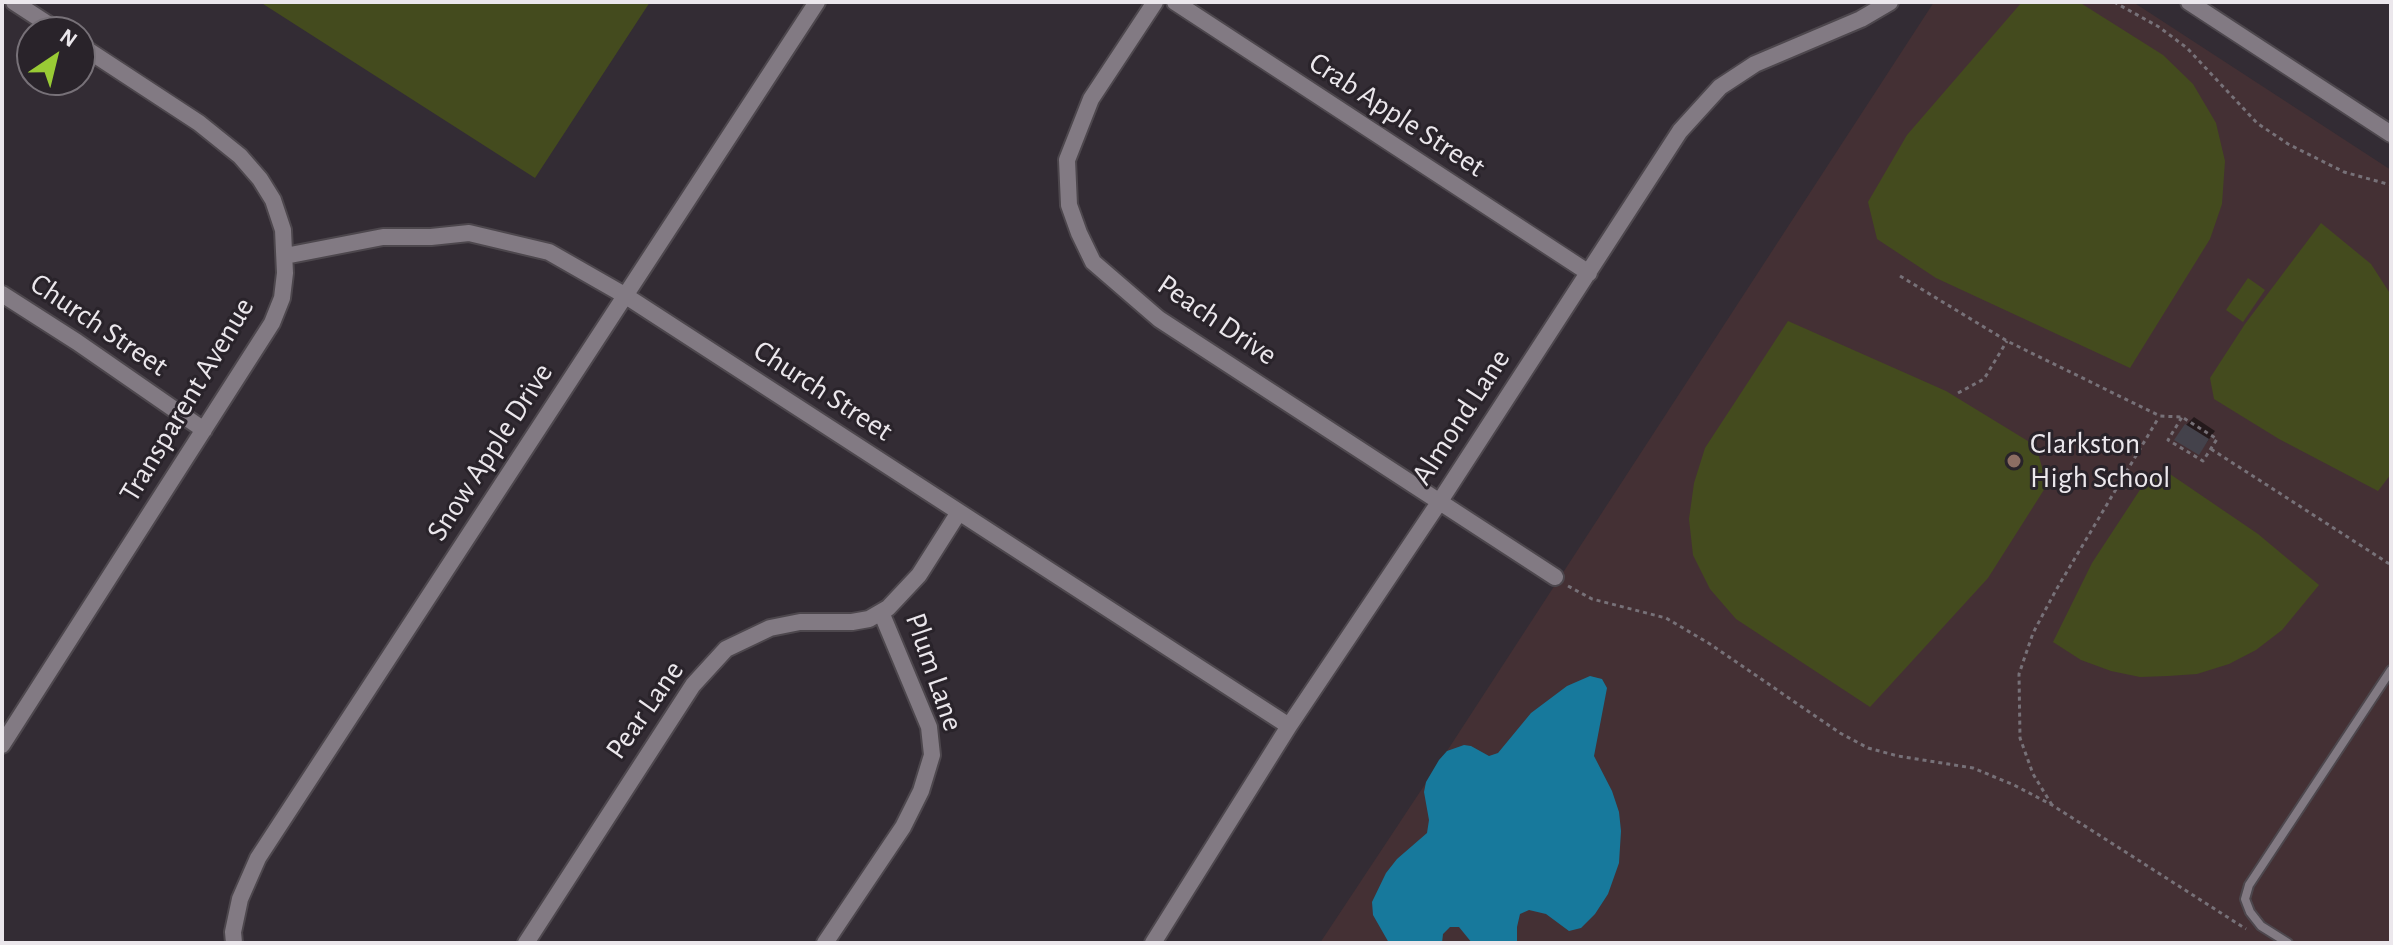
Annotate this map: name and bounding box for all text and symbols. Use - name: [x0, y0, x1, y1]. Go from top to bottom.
- north arrow: [16, 16, 96, 96]
- text: N: [56, 25, 81, 51]
- street label: Crab Apple Street: [1302, 45, 1492, 185]
- street label: Church Street: [23, 266, 175, 384]
- street label: Peach Drive: [1150, 267, 1284, 373]
- street label: Transparent Avenue: [112, 291, 262, 509]
- street label: Church Street: [747, 333, 899, 449]
- street label: Almond Lane: [1404, 342, 1518, 492]
- street label: Snow Apple Drive: [419, 356, 561, 548]
- place label: Clarkston High School: [2030, 426, 2171, 496]
- marker: Clarkston High School: [2005, 452, 2023, 470]
- street label: Plum Lane: [897, 608, 971, 736]
- street label: Pear Lane: [598, 654, 692, 766]

